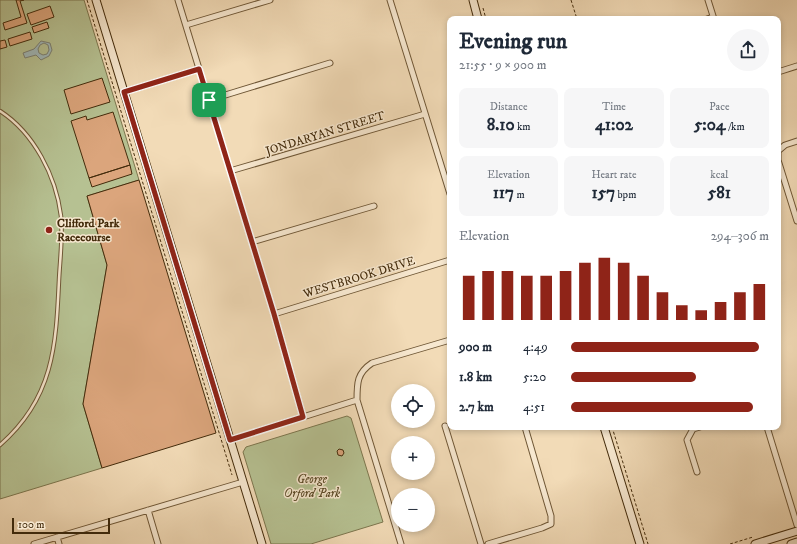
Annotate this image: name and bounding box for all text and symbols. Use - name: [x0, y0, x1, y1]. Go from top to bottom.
- text: Evening run: [459, 28, 567, 55]
- button: share: [727, 29, 769, 71]
- text: 21:55 · 9 × 900 m: [459, 57, 546, 73]
- pin: [192, 83, 226, 117]
- icon: arrive: [198, 89, 220, 111]
- text: Distance: [490, 100, 528, 114]
- text: Time: [602, 100, 626, 114]
- text: Pace: [709, 100, 730, 114]
- street label: JONDARYAN STREET: [263, 108, 387, 159]
- text: 8.10: [487, 114, 515, 136]
- text: 41:02: [595, 114, 633, 136]
- text: 5:04: [694, 114, 726, 136]
- text: km: [515, 120, 531, 134]
- text: /km: [726, 120, 745, 134]
- text: Elevation: [487, 168, 530, 182]
- text: Heart rate: [591, 168, 637, 182]
- text: kcal: [710, 168, 728, 182]
- text: 117: [493, 182, 514, 204]
- text: 157: [592, 182, 615, 204]
- text: 581: [708, 182, 731, 204]
- text: m: [514, 188, 525, 202]
- text: bpm: [615, 188, 636, 202]
- place label: Clifford Park Racecourse: [57, 216, 121, 245]
- marker: Clifford Park Racecourse: [44, 225, 54, 235]
- text: Elevation: [459, 228, 509, 244]
- text: 294–306 m: [711, 228, 769, 244]
- street label: WESTBROOK DRIVE: [301, 253, 417, 302]
- text: 900 m: [459, 339, 492, 355]
- text: 4:49: [523, 339, 548, 355]
- text: 1.8 km: [459, 369, 492, 385]
- text: 5:20: [523, 369, 546, 385]
- map controls: [391, 384, 435, 532]
- button: locate: [391, 384, 435, 428]
- text: 2.7 km: [459, 399, 494, 415]
- text: 4:51: [523, 399, 545, 415]
- button: +: [391, 436, 435, 480]
- park label: George Orford Park: [284, 472, 340, 501]
- button: −: [391, 488, 435, 532]
- scale bar: [12, 516, 110, 535]
- text: 100 m: [18, 518, 44, 532]

